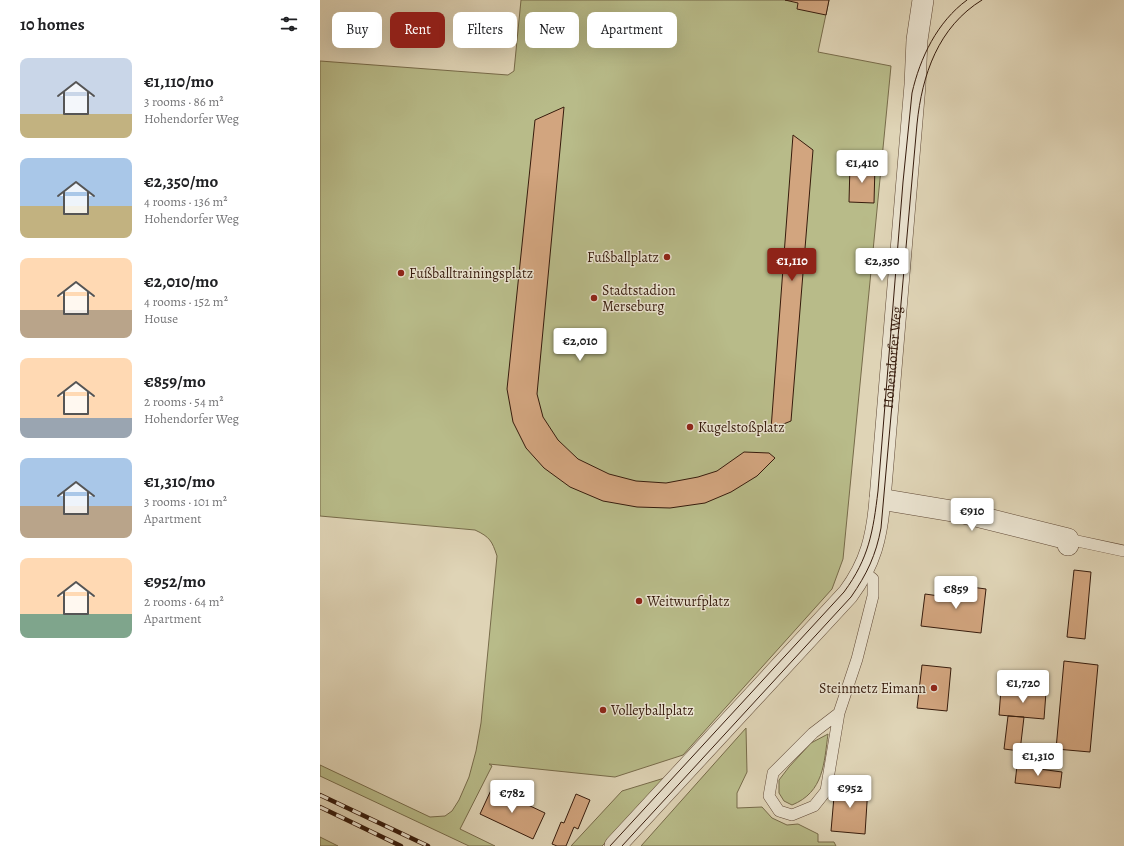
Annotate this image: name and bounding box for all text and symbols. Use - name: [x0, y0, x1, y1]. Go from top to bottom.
- chip: Buy: [332, 12, 382, 48]
- chip: Rent: [390, 12, 445, 48]
- chip: Filters: [453, 12, 517, 48]
- chip: New: [525, 12, 579, 48]
- chip: Apartment: [587, 12, 677, 48]
- text: 10 homes: [20, 13, 85, 36]
- icon: filters: [278, 13, 300, 35]
- text: €1,110/mo: [144, 70, 214, 93]
- icon: home: [52, 74, 100, 122]
- text: 3 rooms · 86 m²: [144, 93, 224, 110]
- text: Hohendorfer Weg: [144, 110, 239, 127]
- pin: €1,410: [829, 150, 895, 184]
- text: €1,410: [846, 154, 878, 171]
- text: €2,350/mo: [144, 170, 218, 193]
- icon: home: [52, 174, 100, 222]
- text: 4 rooms · 136 m²: [144, 193, 228, 210]
- text: Hohendorfer Weg: [144, 210, 239, 227]
- place label: Fußballplatz: [587, 248, 659, 267]
- pin: €1,110: [759, 248, 825, 282]
- pin: €2,350: [849, 248, 915, 282]
- marker: Fußballplatz: [662, 252, 672, 262]
- text: €1,110: [776, 252, 808, 269]
- text: €2,350: [865, 252, 899, 269]
- place label: Fußballtrainingsplatz: [409, 264, 533, 283]
- marker: Fußballtrainingsplatz: [396, 268, 406, 278]
- text: €2,010/mo: [144, 270, 218, 293]
- icon: home: [52, 274, 100, 322]
- place label: Stadtstadion Merseburg: [602, 281, 676, 316]
- text: 4 rooms · 152 m²: [144, 293, 228, 310]
- marker: Stadtstadion Merseburg: [589, 293, 599, 303]
- street label: Hohendorfer Weg: [878, 306, 906, 409]
- text: House: [144, 310, 178, 327]
- pin: €2,010: [547, 328, 613, 362]
- text: €2,010: [563, 332, 597, 349]
- text: €859/mo: [144, 370, 206, 393]
- icon: home: [52, 374, 100, 422]
- text: 2 rooms · 54 m²: [144, 393, 223, 410]
- text: Hohendorfer Weg: [144, 410, 239, 427]
- place label: Kugelstoßplatz: [698, 418, 785, 437]
- marker: Kugelstoßplatz: [685, 422, 695, 432]
- text: €1,310/mo: [144, 470, 215, 493]
- icon: home: [52, 474, 100, 522]
- text: 3 rooms · 101 m²: [144, 493, 227, 510]
- pin: €910: [948, 498, 996, 532]
- text: €910: [960, 502, 984, 519]
- text: Apartment: [144, 510, 202, 527]
- text: €952/mo: [144, 570, 206, 593]
- icon: home: [52, 574, 100, 622]
- pin: €859: [932, 576, 980, 610]
- text: €859: [943, 580, 969, 597]
- place label: Weitwurfplatz: [646, 592, 730, 611]
- text: 2 rooms · 64 m²: [144, 593, 224, 610]
- marker: Weitwurfplatz: [634, 596, 644, 606]
- text: Apartment: [144, 610, 202, 627]
- pin: €1,720: [990, 670, 1056, 704]
- text: €1,720: [1006, 674, 1040, 691]
- place label: Steinmetz Eimann: [819, 679, 926, 698]
- marker: Steinmetz Eimann: [929, 683, 939, 693]
- place label: Volleyballplatz: [610, 701, 694, 720]
- marker: Volleyballplatz: [598, 705, 608, 715]
- pin: €1,310: [1005, 743, 1071, 777]
- text: €1,310: [1022, 747, 1054, 764]
- pin: €952: [826, 775, 874, 809]
- text: €952: [837, 779, 863, 796]
- pin: €782: [488, 780, 536, 814]
- text: €782: [499, 784, 525, 801]

